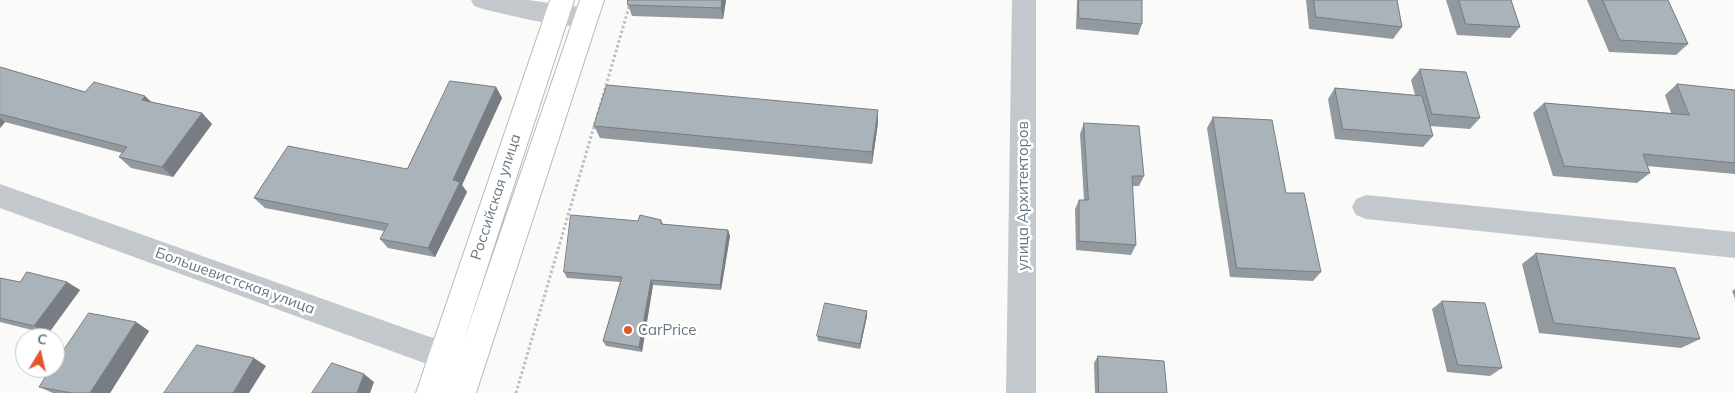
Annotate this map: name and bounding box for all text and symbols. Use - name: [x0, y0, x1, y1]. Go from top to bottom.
- street label: улица Архитекторов: [1014, 121, 1032, 271]
- street label: Российская улица: [467, 132, 525, 262]
- street label: Большевистская улица: [153, 244, 317, 318]
- place label: CarPrice: [638, 321, 697, 339]
- marker: CarPrice: [622, 324, 634, 336]
- north arrow: [15, 328, 65, 378]
- text: С: [36, 330, 48, 349]

